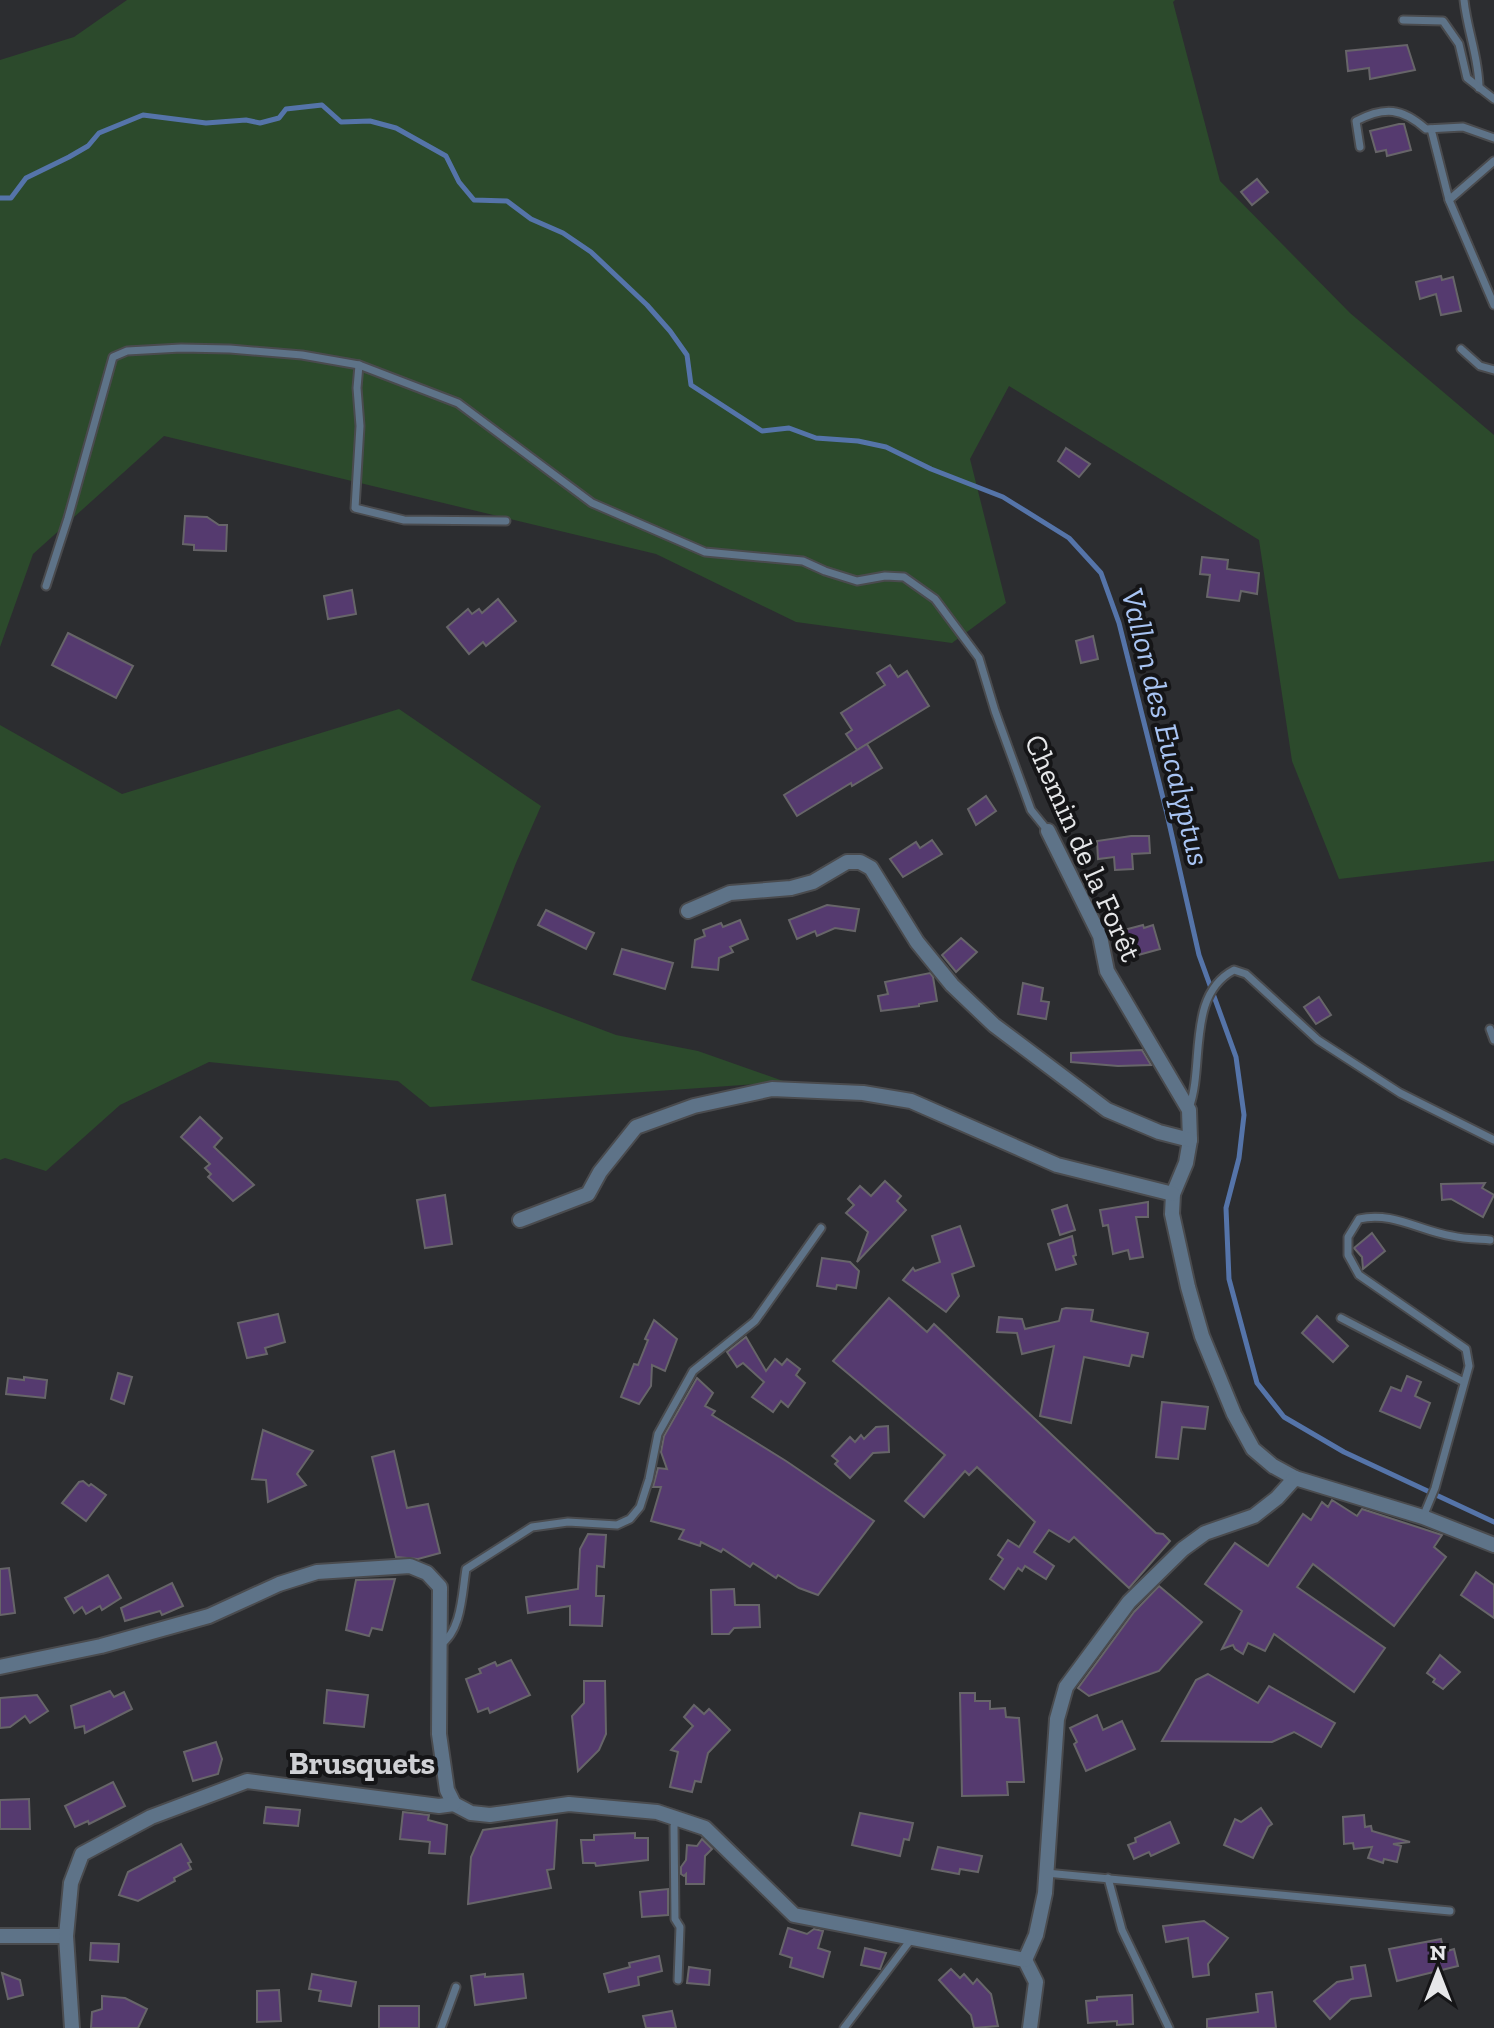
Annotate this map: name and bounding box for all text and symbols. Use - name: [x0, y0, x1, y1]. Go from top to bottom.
- water label: Vallon des Eucalyptus: [1113, 584, 1219, 870]
- street label: Chemin de la Forêt: [1017, 729, 1149, 967]
- district label: Brusquets: [289, 1744, 435, 1782]
- north arrow: [1398, 1932, 1478, 2012]
- text: N: [1430, 1939, 1447, 1966]

